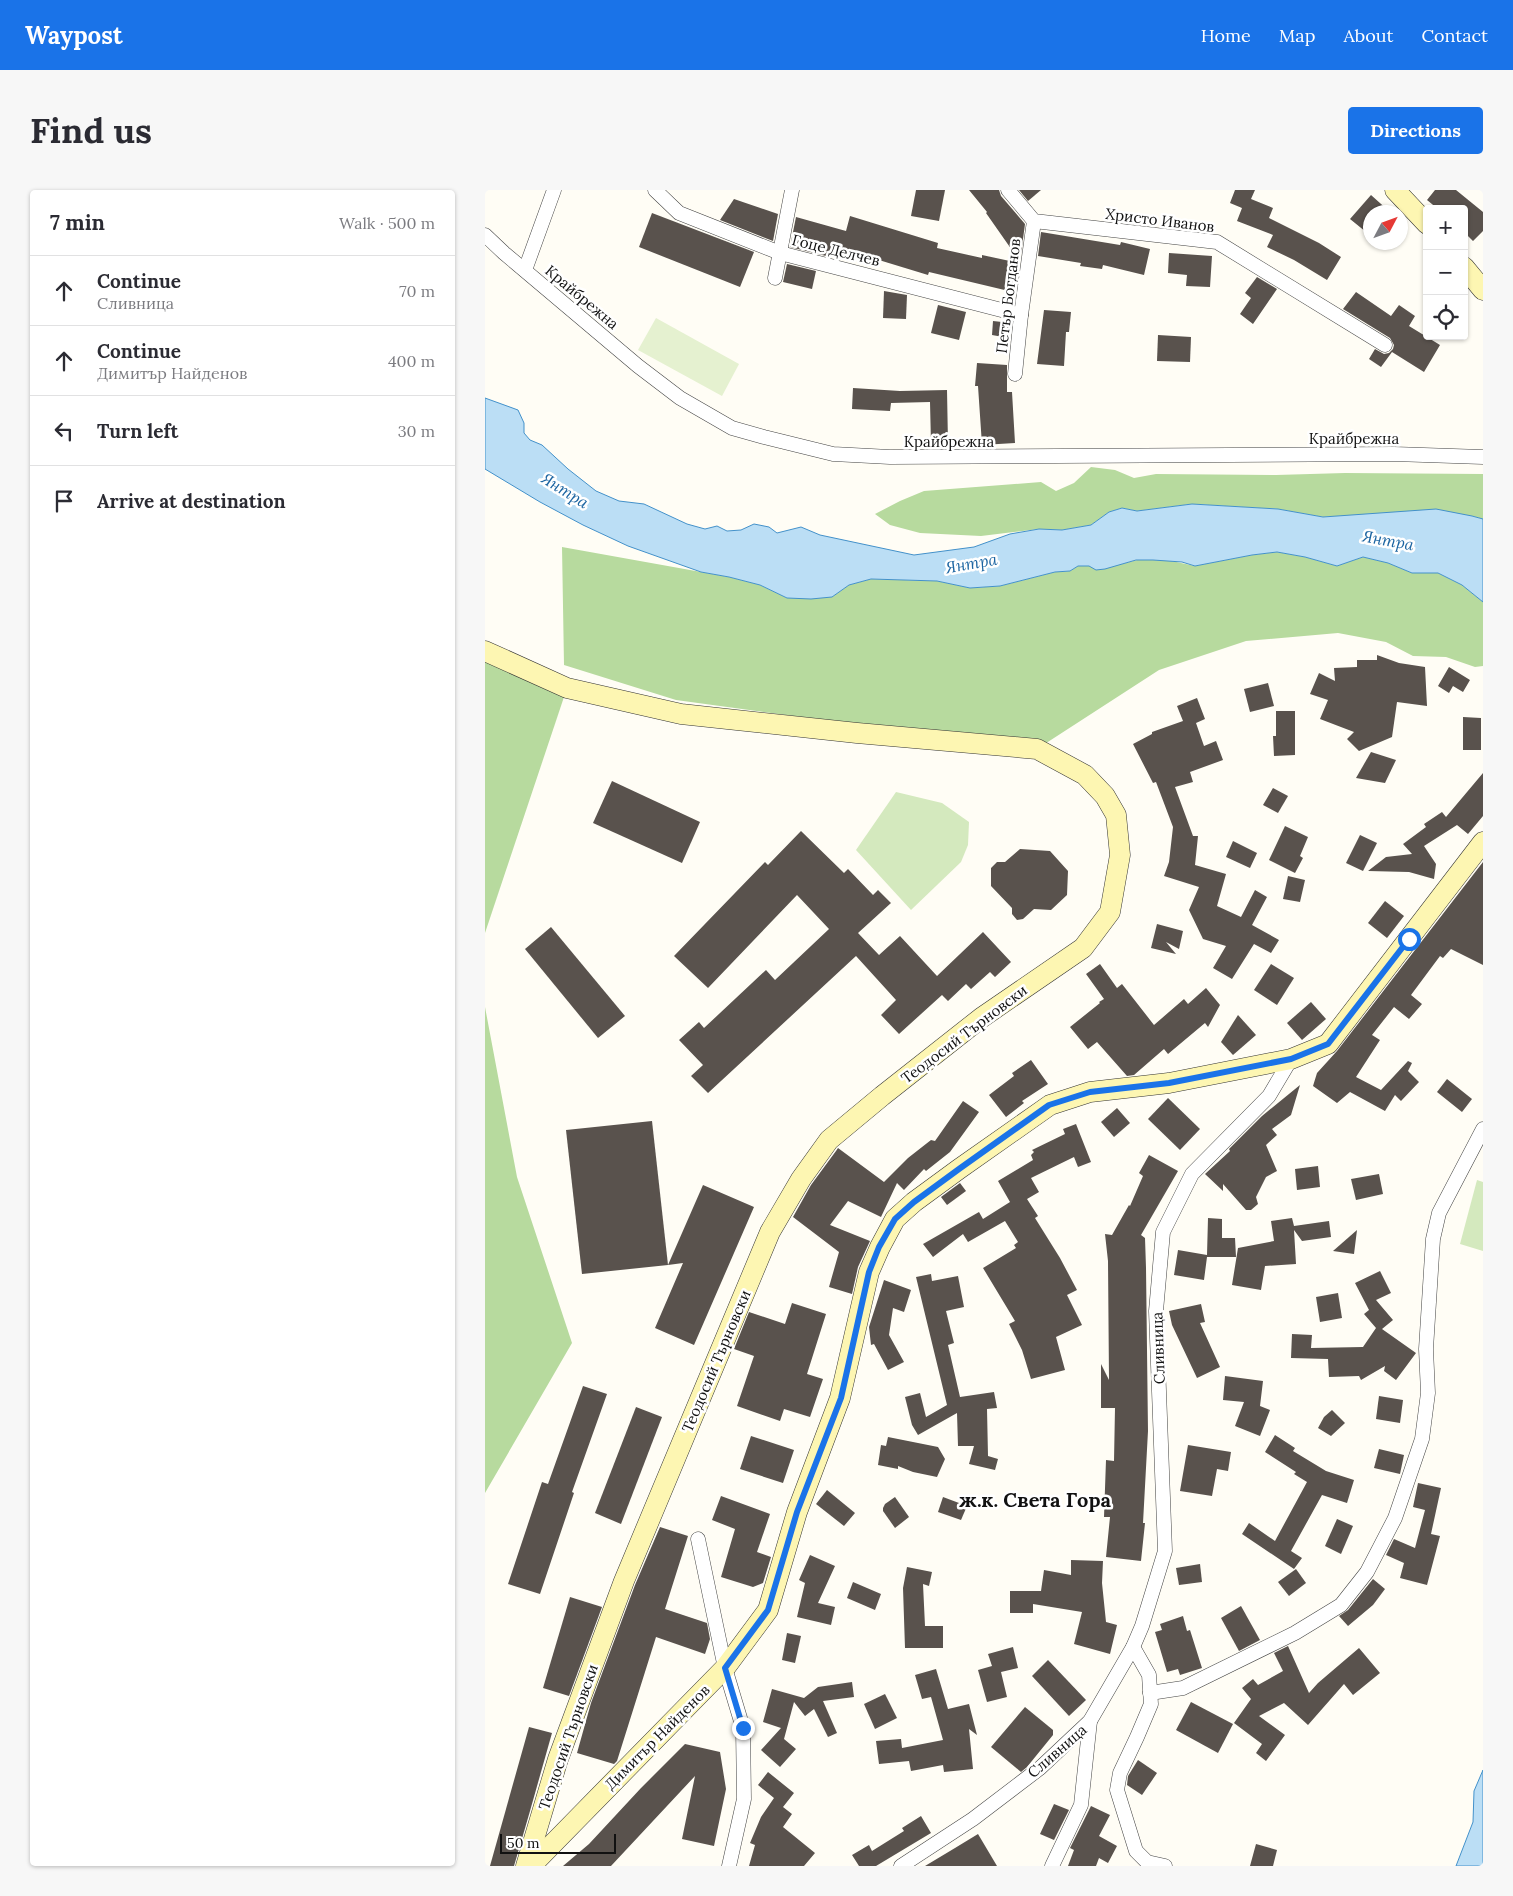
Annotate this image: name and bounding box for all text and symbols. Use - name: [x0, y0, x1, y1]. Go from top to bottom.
- text: Waypost: [25, 20, 123, 51]
- text: Home: [1201, 24, 1251, 47]
- text: Map: [1279, 24, 1315, 47]
- text: About: [1343, 24, 1393, 47]
- text: Contact: [1421, 24, 1488, 47]
- button: Directions: [1348, 107, 1483, 154]
- text: Find us: [30, 108, 152, 153]
- street label: Христо Иванов: [1105, 204, 1216, 236]
- north arrow: [1363, 205, 1408, 250]
- map controls: [1423, 205, 1468, 340]
- button: +: [1423, 205, 1468, 250]
- text: 7 min: [50, 209, 105, 236]
- text: Walk · 500 m: [339, 213, 435, 233]
- street label: Гоце Делчев: [790, 230, 882, 270]
- street label: Петър Богданов: [992, 237, 1024, 354]
- button: −: [1423, 250, 1468, 295]
- street label: Крайбрежна: [541, 261, 623, 333]
- text: Continue: [97, 269, 181, 293]
- icon: ahead: [50, 277, 78, 305]
- text: 70 m: [399, 281, 435, 301]
- text: Сливница: [97, 293, 174, 313]
- button: locate: [1423, 295, 1468, 340]
- text: Continue: [97, 339, 181, 363]
- icon: ahead: [50, 347, 78, 375]
- text: 400 m: [388, 351, 435, 371]
- text: Димитър Найденов: [97, 363, 247, 383]
- icon: left: [50, 417, 78, 445]
- text: Turn left: [97, 419, 178, 443]
- text: 30 m: [398, 421, 435, 441]
- street label: Крайбрежна: [1309, 429, 1399, 448]
- street label: Крайбрежна: [904, 432, 994, 451]
- water label: Янтра: [538, 468, 593, 512]
- icon: arrive: [50, 487, 78, 515]
- text: Arrive at destination: [97, 489, 286, 513]
- water label: Янтра: [1360, 526, 1416, 554]
- water label: Янтра: [943, 549, 999, 577]
- route start: [1398, 928, 1421, 951]
- street label: Теодосий Търновски: [897, 980, 1031, 1088]
- street label: Теодосий Търновски: [677, 1287, 755, 1435]
- street label: Сливница: [1147, 1311, 1169, 1384]
- district label: ж.к. Света Гора: [959, 1487, 1111, 1512]
- street label: Теодосий Търновски: [534, 1662, 602, 1812]
- street label: Димитър Найденов: [600, 1680, 714, 1794]
- route end: [732, 1717, 755, 1740]
- street label: Сливница: [1023, 1720, 1091, 1782]
- scale bar: [500, 1831, 616, 1854]
- text: 50 m: [507, 1834, 540, 1852]

